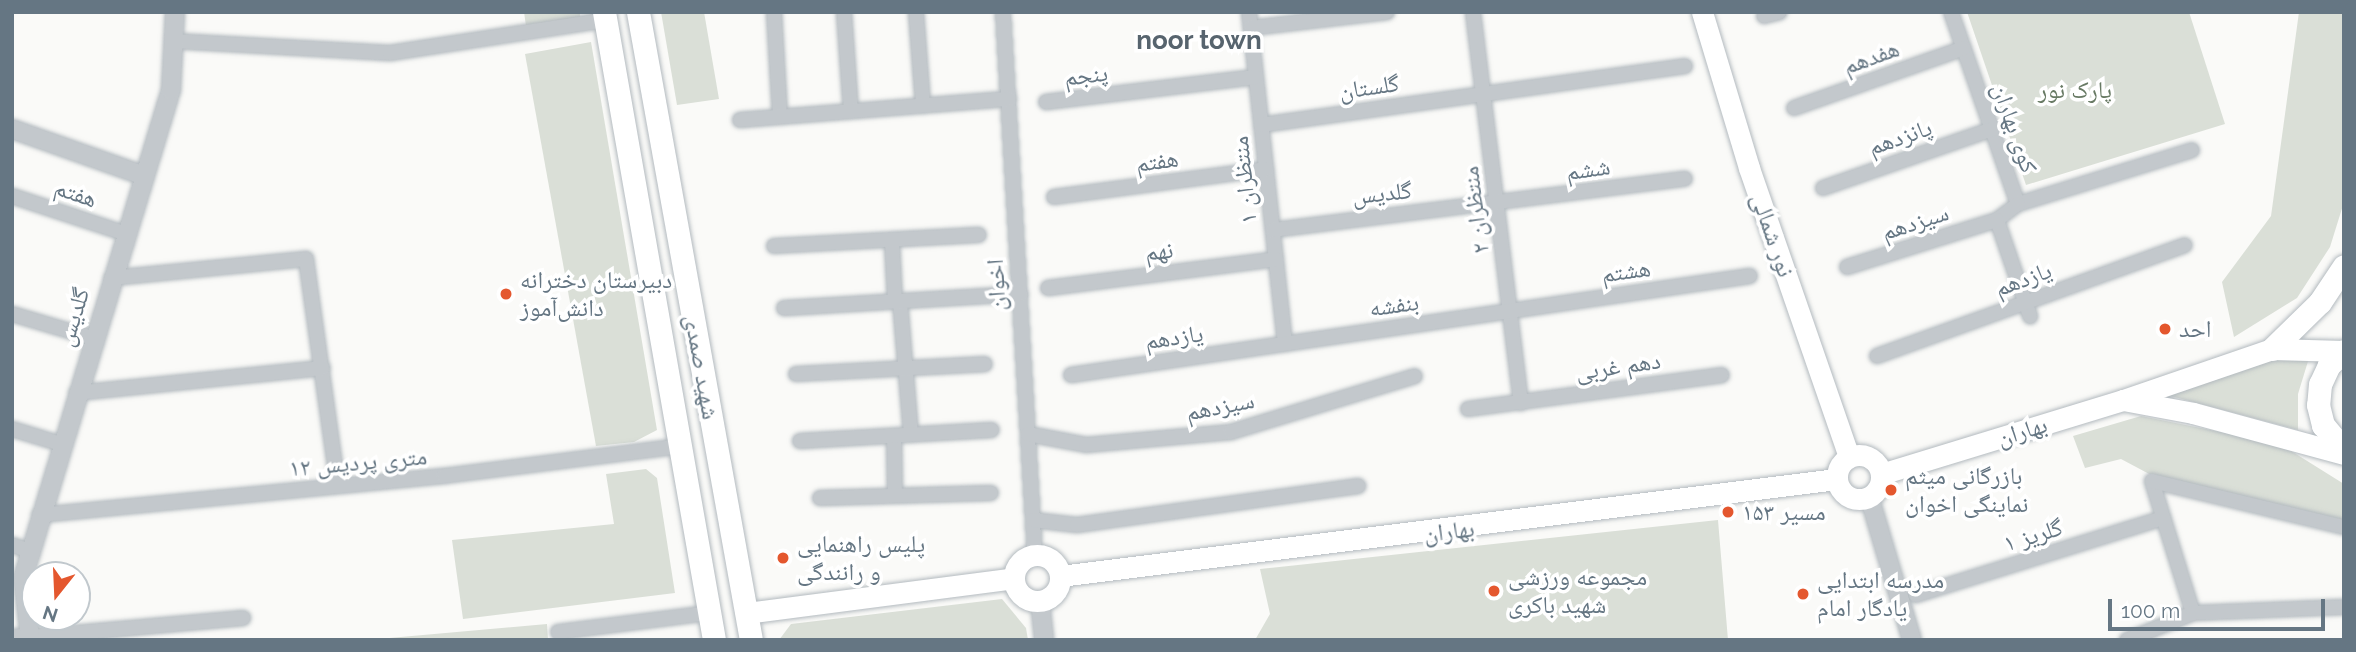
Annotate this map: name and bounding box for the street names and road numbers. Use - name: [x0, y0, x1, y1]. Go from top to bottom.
- street label: هفدهم: [1839, 34, 1903, 80]
- street label: پنجم: [1062, 58, 1110, 92]
- street label: گلستان: [1337, 69, 1401, 105]
- street label: کوی بهاران: [1986, 79, 2044, 177]
- street label: پانزدهم: [1864, 113, 1936, 161]
- street label: منتظران ۱: [1225, 135, 1263, 225]
- street label: هفتم: [1134, 144, 1180, 178]
- street label: ششم: [1564, 152, 1612, 186]
- street label: منتظران ۲: [1455, 165, 1495, 255]
- street label: هفتم: [51, 172, 101, 214]
- street label: گلدیس: [1351, 176, 1413, 210]
- street label: نور شمالی: [1745, 189, 1801, 281]
- street label: سیزدهم: [1878, 198, 1952, 246]
- street label: نهم: [1143, 235, 1175, 267]
- street label: هشتم: [1600, 253, 1652, 289]
- street label: یازدهم: [1991, 255, 2055, 303]
- street label: اخوان: [980, 258, 1012, 312]
- street label: گلدیس: [50, 284, 96, 350]
- street label: بنفشه: [1367, 287, 1421, 323]
- street label: شهید صمدی: [679, 312, 725, 422]
- street label: یازدهم: [1143, 319, 1205, 355]
- street label: دهم غربی: [1574, 346, 1662, 386]
- street label: سیزدهم: [1183, 385, 1257, 427]
- street label: بهاران: [1993, 410, 2051, 452]
- street label: ۱۲ متری پردیس: [288, 442, 428, 482]
- street label: گلریز ۱: [2000, 512, 2066, 558]
- street label: بهاران: [1422, 514, 1476, 548]

